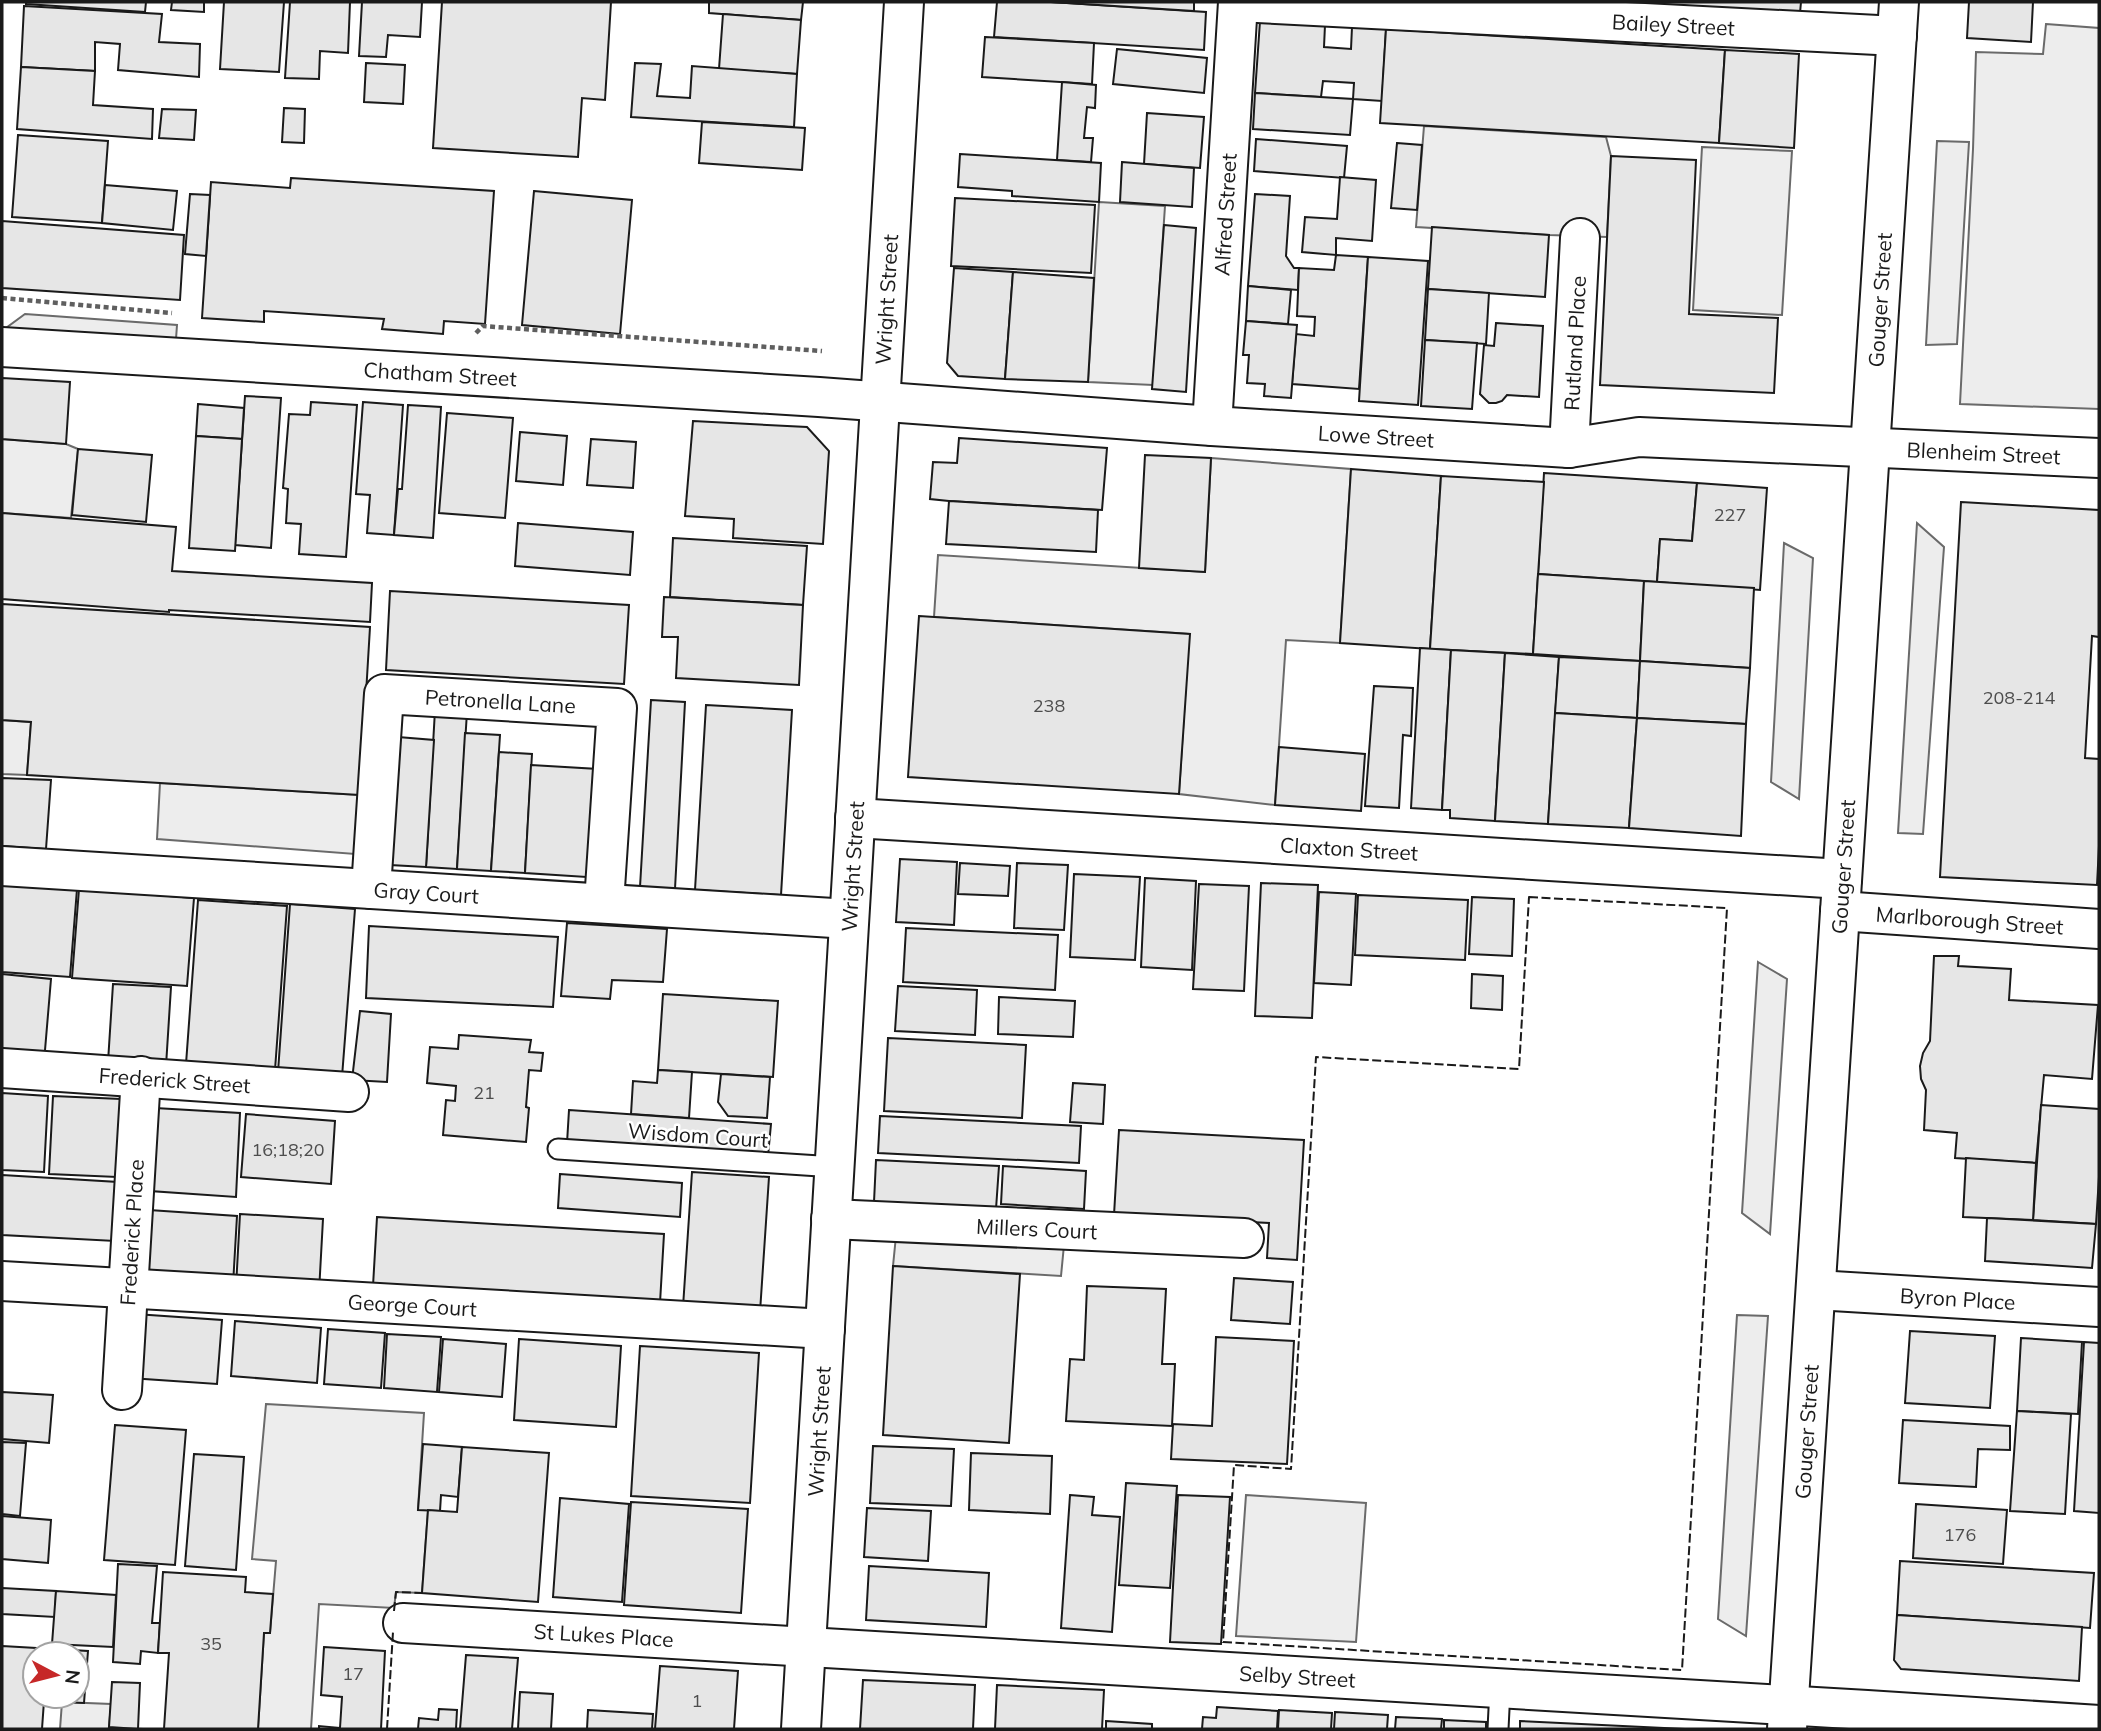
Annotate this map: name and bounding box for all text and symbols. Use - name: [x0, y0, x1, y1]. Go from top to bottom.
- street label: Bailey Street: [1611, 8, 1735, 41]
- street label: Alfred Street: [1208, 152, 1242, 276]
- street label: Gouger Street: [1862, 232, 1897, 368]
- street label: Wright Street: [869, 234, 903, 366]
- street label: Rutland Place: [1558, 275, 1591, 411]
- street label: Chatham Street: [363, 356, 518, 391]
- street label: Lowe Street: [1317, 420, 1435, 453]
- street label: Blenheim Street: [1906, 436, 2061, 469]
- house number: 227: [1714, 503, 1746, 526]
- street label: Petronella Lane: [424, 683, 577, 719]
- house number: 208-214: [1983, 686, 2055, 709]
- house number: 238: [1033, 694, 1065, 717]
- street label: Gouger Street: [1826, 799, 1860, 935]
- street label: Wright Street: [836, 800, 869, 933]
- street label: Claxton Street: [1279, 831, 1419, 866]
- street label: Gray Court: [373, 876, 480, 909]
- street label: Marlborough Street: [1875, 901, 2064, 940]
- street label: Frederick Street: [98, 1062, 251, 1098]
- house number: 21: [473, 1081, 495, 1104]
- street label: Wisdom Court: [627, 1117, 769, 1153]
- house number: 16;18;20: [251, 1138, 325, 1161]
- street label: Frederick Place: [114, 1158, 149, 1306]
- street label: Millers Court: [976, 1213, 1098, 1244]
- street label: Byron Place: [1899, 1282, 2016, 1315]
- street label: George Court: [347, 1288, 478, 1322]
- street label: Gouger Street: [1789, 1364, 1824, 1500]
- street label: Wright Street: [802, 1365, 836, 1498]
- house number: 176: [1944, 1523, 1976, 1546]
- street label: St Lukes Place: [533, 1618, 674, 1652]
- house number: 35: [200, 1632, 222, 1655]
- north arrow: [21, 1640, 91, 1710]
- street label: Selby Street: [1238, 1660, 1356, 1693]
- house number: 17: [342, 1662, 364, 1685]
- text: N: [60, 1668, 86, 1686]
- house number: 1: [692, 1689, 702, 1712]

